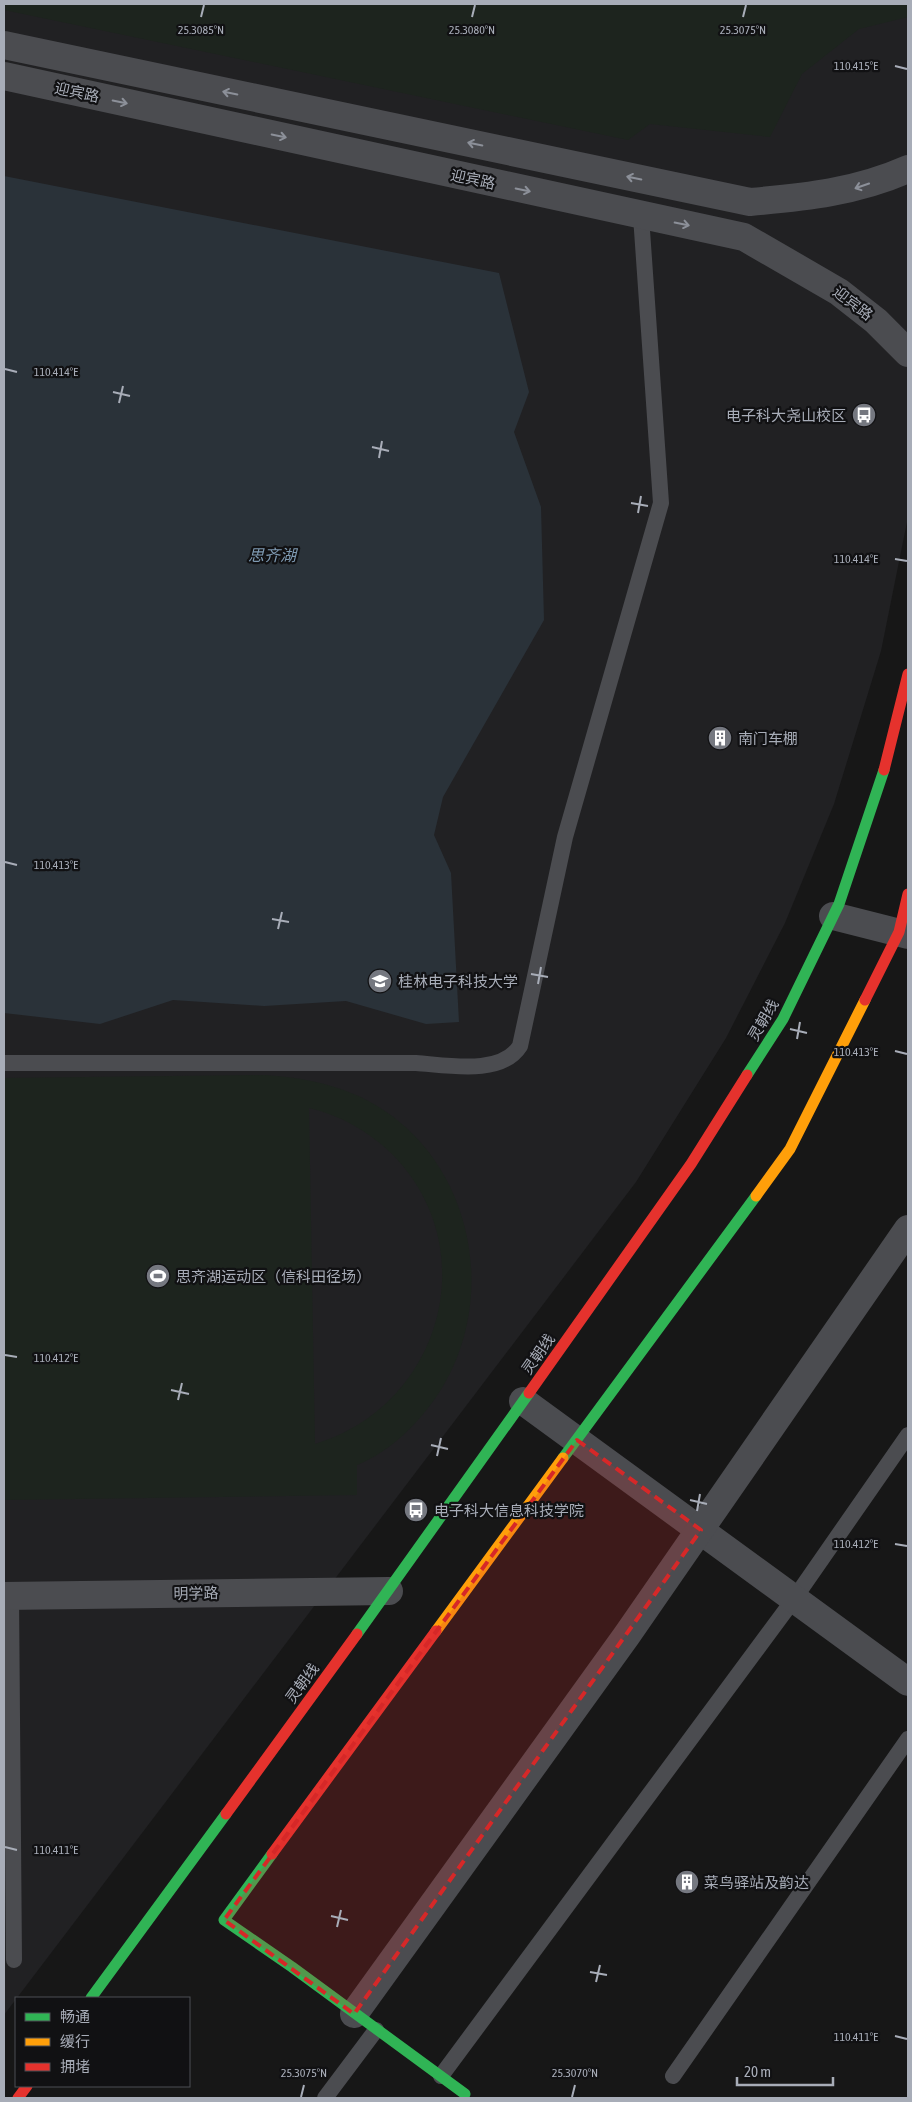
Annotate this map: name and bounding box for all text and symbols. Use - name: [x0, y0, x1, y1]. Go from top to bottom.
- text: 25.3085°N: [178, 23, 224, 37]
- text: 25.3080°N: [449, 23, 495, 37]
- text: 25.3075°N: [720, 23, 766, 37]
- text: 110.415°E: [834, 59, 878, 73]
- street label: 迎宾路: [53, 79, 101, 105]
- one-way arrow: [223, 88, 239, 97]
- one-way arrow: [111, 98, 127, 107]
- one-way arrow: [270, 132, 286, 141]
- one-way arrow: [467, 139, 483, 149]
- street label: 迎宾路: [449, 166, 497, 192]
- one-way arrow: [626, 173, 642, 182]
- one-way arrow: [855, 182, 871, 191]
- one-way arrow: [514, 186, 530, 195]
- one-way arrow: [673, 219, 689, 229]
- street label: 迎宾路: [830, 283, 876, 323]
- text: 110.414°E: [34, 365, 78, 379]
- bus stop icon: 电子科大尧山校区: [851, 402, 877, 428]
- place label: 电子科大尧山校区: [726, 407, 846, 424]
- water label: 思齐湖: [248, 546, 299, 564]
- text: 110.414°E: [834, 552, 878, 566]
- building icon: 南门车棚: [707, 725, 733, 751]
- place label: 南门车棚: [738, 730, 798, 747]
- text: 110.413°E: [34, 858, 78, 872]
- school or university icon: 桂林电子科技大学: [367, 968, 393, 994]
- place label: 桂林电子科技大学: [398, 973, 518, 990]
- street label: 灵朝线: [744, 996, 782, 1044]
- text: 110.413°E: [834, 1045, 878, 1059]
- sports icon: 思齐湖运动区（信科田径场）: [145, 1263, 171, 1289]
- place label: 思齐湖运动区（信科田径场）: [176, 1268, 371, 1285]
- street label: 灵朝线: [518, 1331, 558, 1377]
- text: 110.412°E: [34, 1351, 78, 1365]
- bus stop icon: 电子科大信息科技学院: [403, 1497, 429, 1523]
- place label: 电子科大信息科技学院: [434, 1502, 584, 1519]
- text: 110.412°E: [834, 1537, 878, 1551]
- street label: 明学路: [173, 1584, 219, 1602]
- street label: 灵朝线: [282, 1660, 322, 1706]
- text: 110.411°E: [34, 1843, 78, 1857]
- building icon: 菜鸟驿站及韵达: [674, 1869, 700, 1895]
- place label: 菜鸟驿站及韵达: [704, 1874, 809, 1891]
- legend: [15, 1997, 190, 2087]
- text: 畅通: [60, 2008, 90, 2025]
- text: 110.411°E: [834, 2030, 878, 2044]
- text: 缓行: [60, 2033, 90, 2050]
- scale bar: [737, 2054, 833, 2086]
- text: 拥堵: [60, 2058, 90, 2075]
- text: 20 m: [744, 2063, 771, 2080]
- text: 25.3075°N: [281, 2066, 327, 2080]
- text: 25.3070°N: [552, 2066, 598, 2080]

